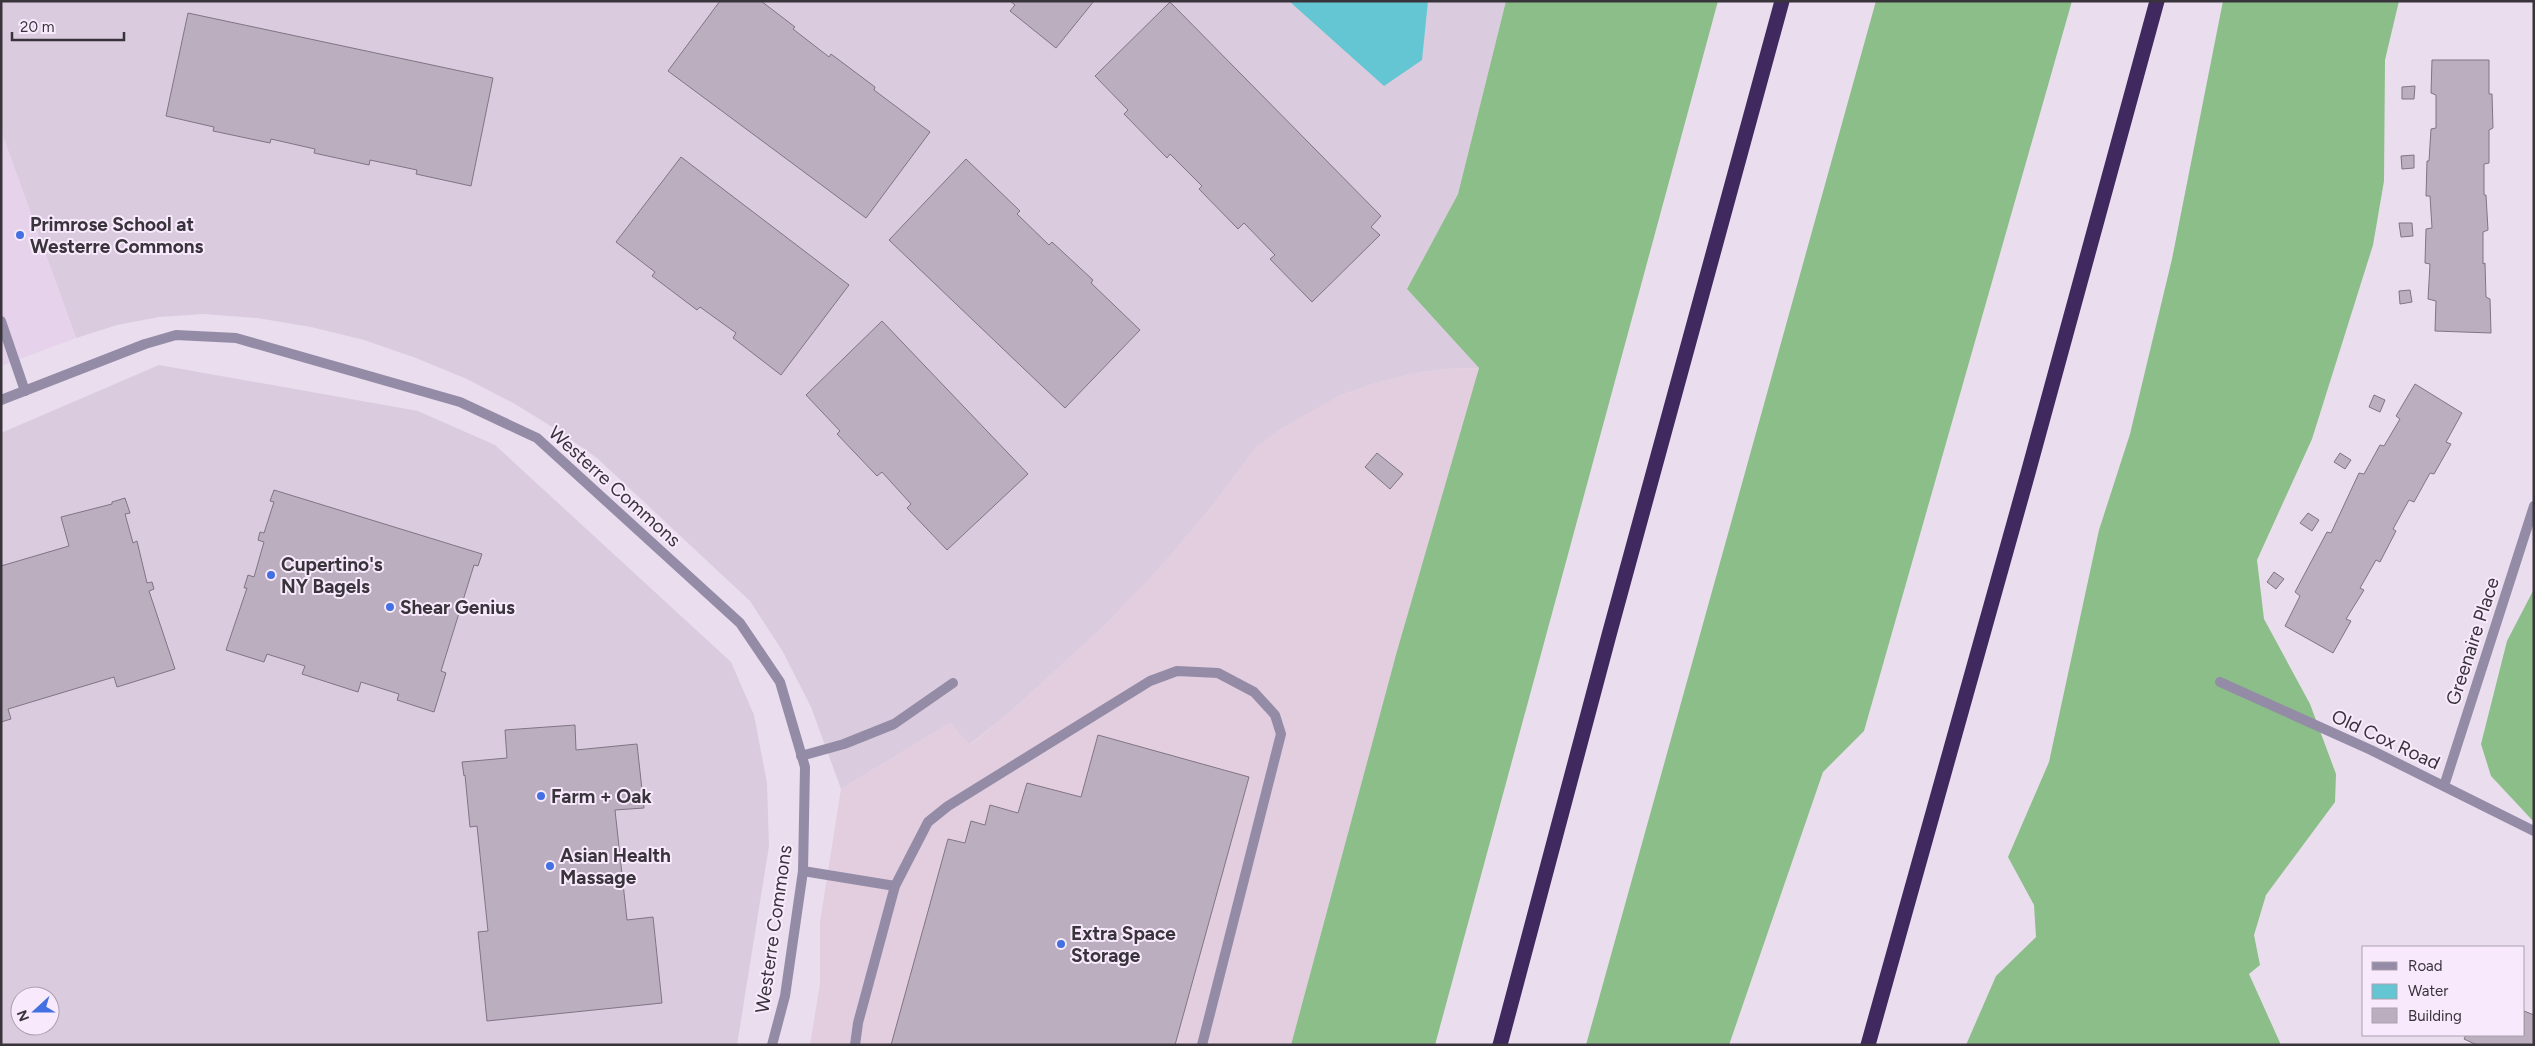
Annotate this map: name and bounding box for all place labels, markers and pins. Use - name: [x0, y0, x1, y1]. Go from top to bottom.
- place label: Primrose School at Westerre Commons: [30, 213, 204, 258]
- marker: Primrose School at Westerre Commons: [14, 229, 26, 241]
- place label: Cupertino's NY Bagels: [281, 553, 383, 598]
- marker: Cupertino's NY Bagels: [265, 569, 277, 581]
- place label: Shear Genius: [400, 596, 515, 619]
- marker: Shear Genius: [384, 601, 396, 613]
- place label: Farm + Oak: [551, 785, 652, 808]
- marker: Farm + Oak: [535, 790, 547, 802]
- place label: Asian Health Massage: [560, 844, 671, 889]
- marker: Asian Health Massage: [544, 860, 556, 872]
- place label: Extra Space Storage: [1071, 922, 1176, 967]
- marker: Extra Space Storage: [1055, 938, 1067, 950]

